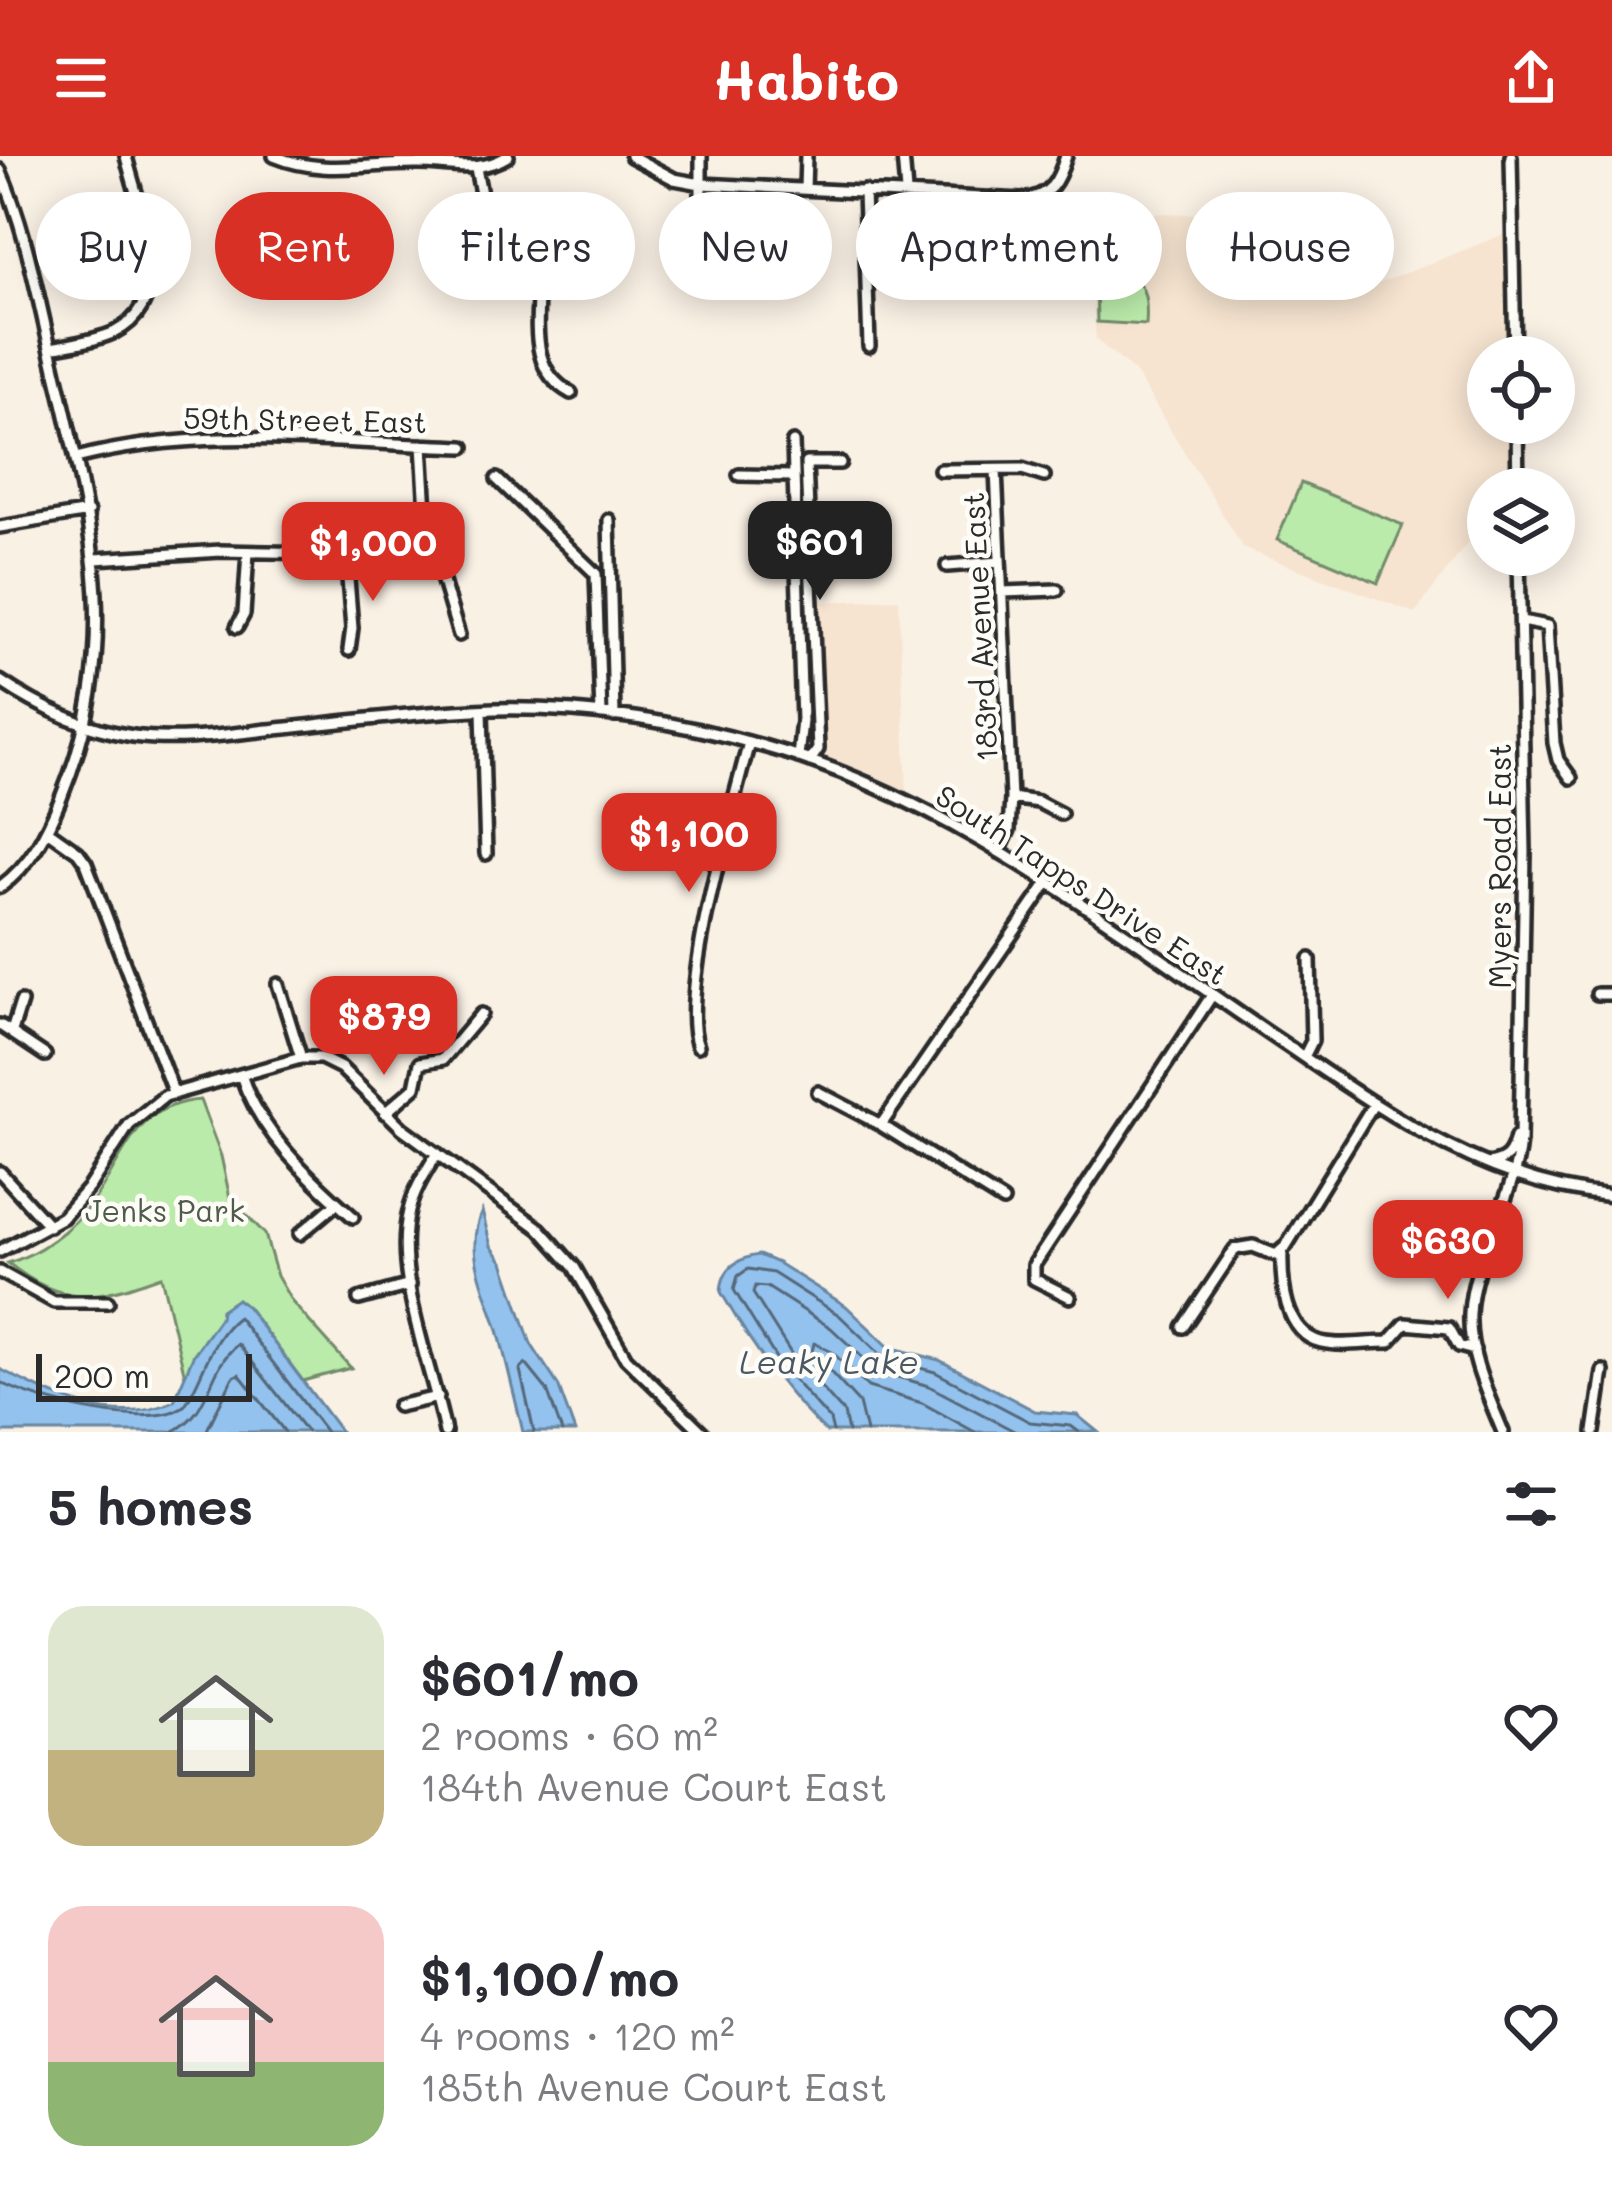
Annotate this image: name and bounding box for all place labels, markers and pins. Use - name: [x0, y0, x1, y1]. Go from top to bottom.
- pin: $601: [749, 501, 891, 603]
- pin: $1,000: [275, 502, 471, 604]
- pin: $1,100: [591, 793, 787, 895]
- pin: $879: [313, 976, 455, 1078]
- pin: $630: [1377, 1200, 1519, 1302]

